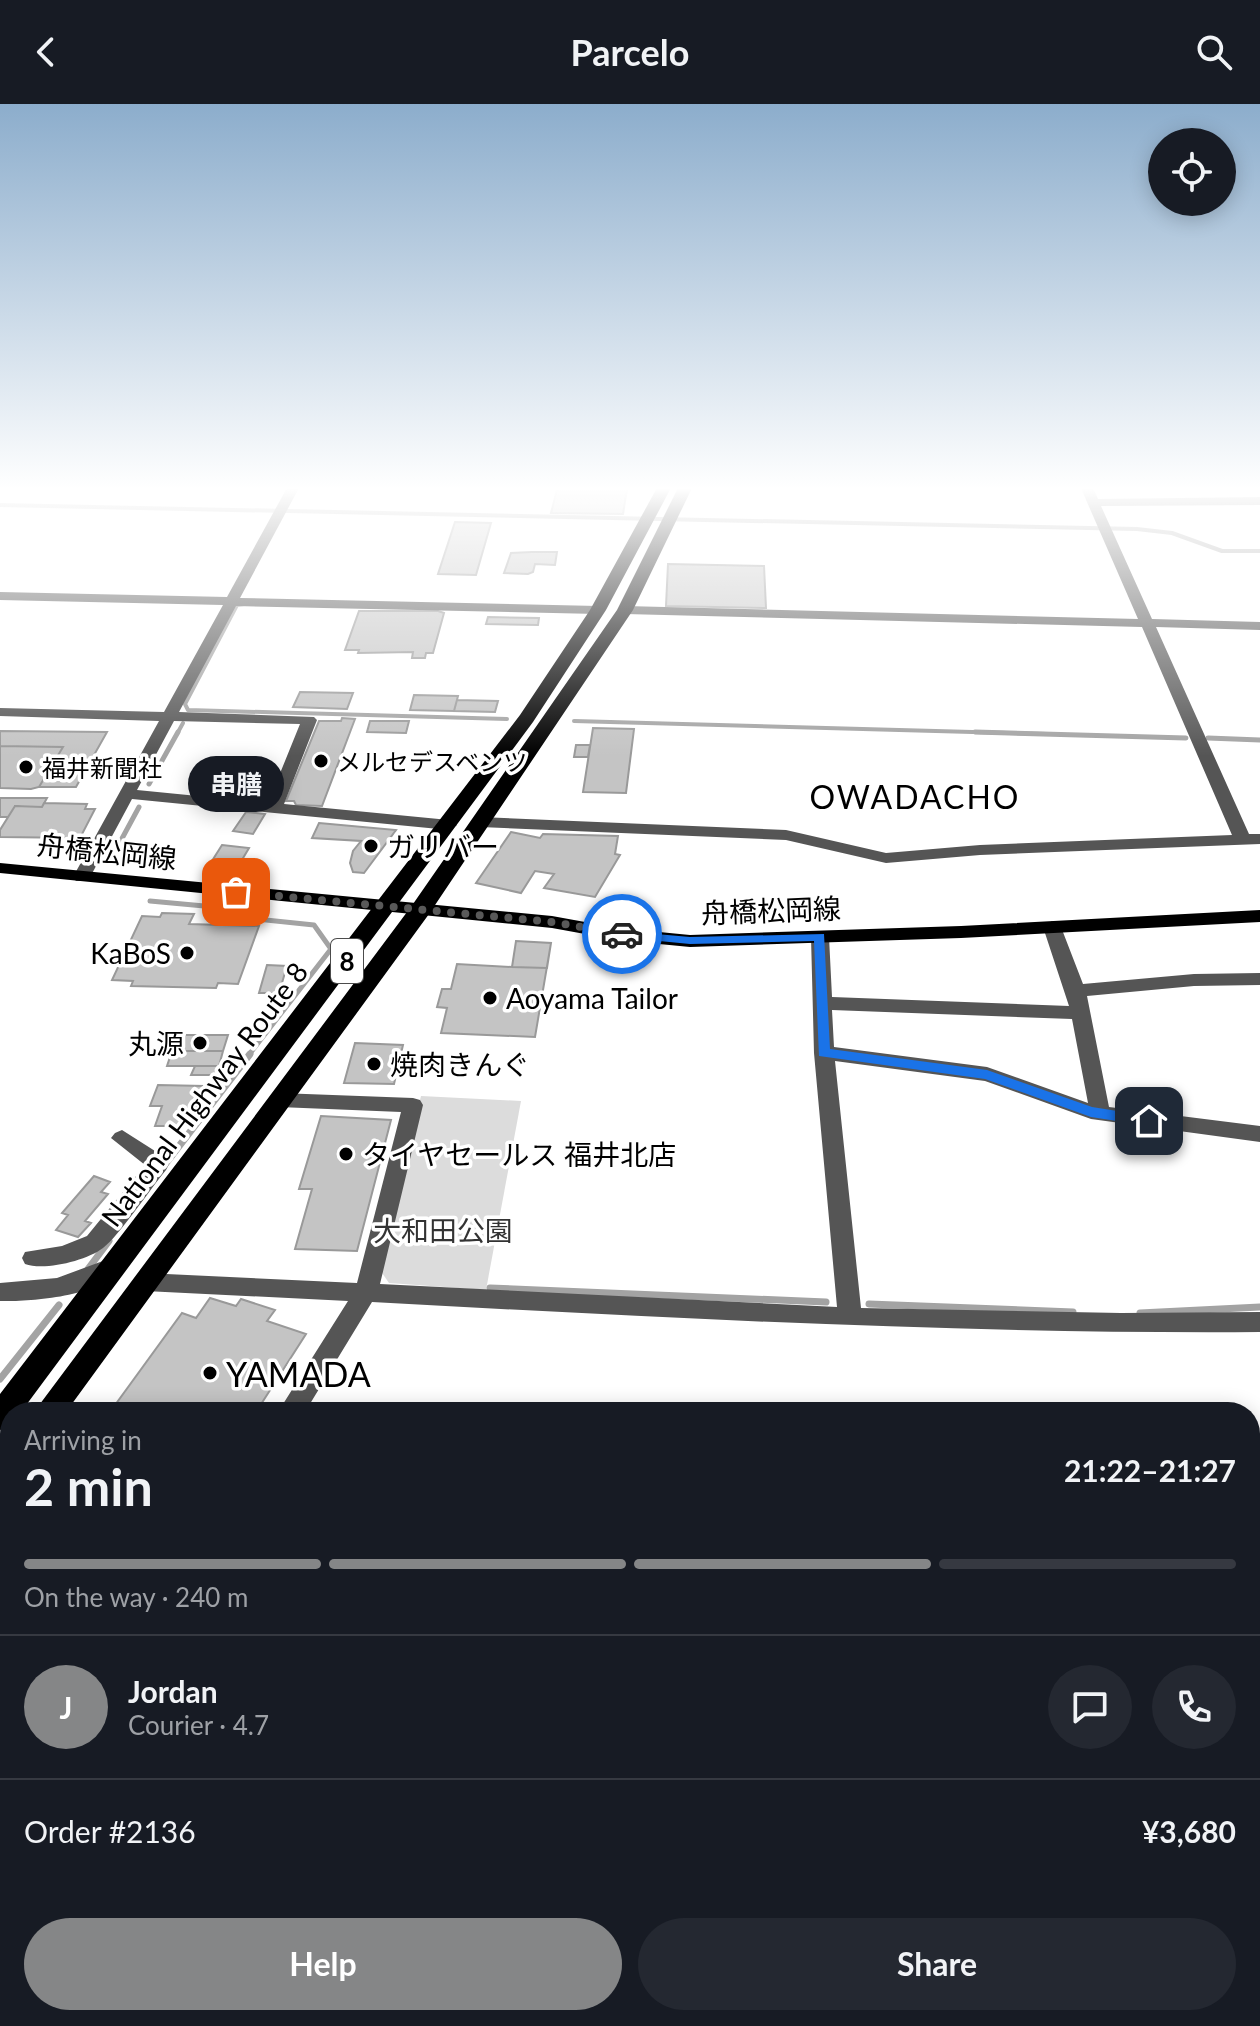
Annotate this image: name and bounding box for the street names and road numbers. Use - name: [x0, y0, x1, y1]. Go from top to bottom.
- street label: 舟橋松岡線: [36, 827, 178, 875]
- street label: 舟橋松岡線: [700, 891, 842, 929]
- road number: 8: [331, 939, 363, 983]
- street label: National Highway Route 8: [94, 955, 314, 1233]

